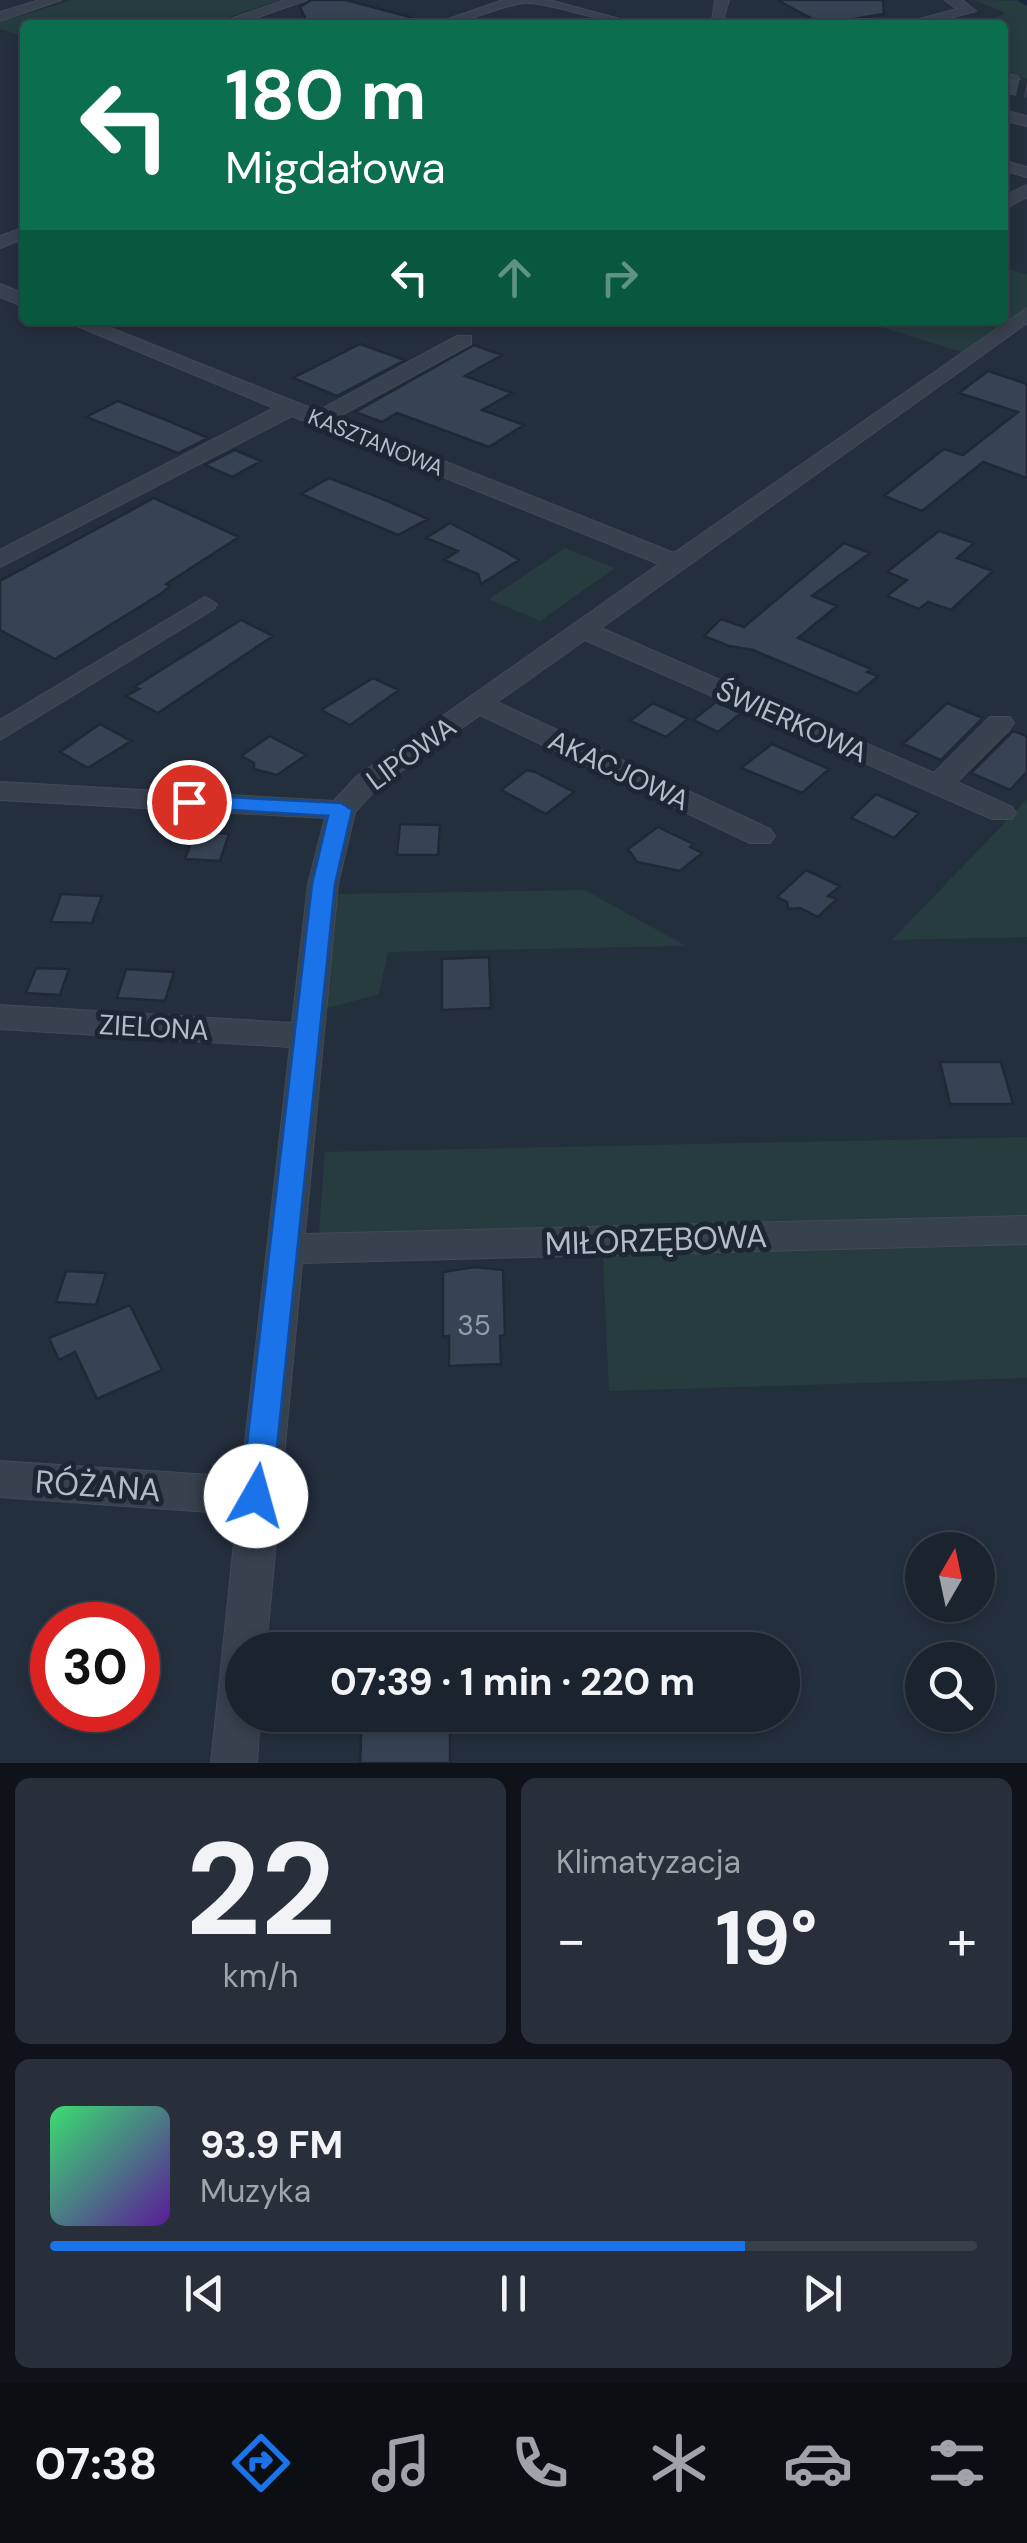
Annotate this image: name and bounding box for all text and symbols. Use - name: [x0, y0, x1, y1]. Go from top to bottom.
- text: 180 m: [225, 50, 426, 141]
- icon: left: [60, 60, 190, 190]
- text: Migdałowa: [225, 138, 446, 197]
- icon: left: [382, 250, 437, 305]
- icon: ahead: [487, 250, 542, 305]
- icon: right: [592, 250, 647, 305]
- street label: KASZTANOWA: [304, 402, 448, 483]
- street label: ŚWIERKOWA: [710, 672, 873, 771]
- street label: LIPOWA: [359, 708, 464, 798]
- street label: AKACJOWA: [542, 722, 695, 819]
- pin: [147, 760, 232, 845]
- icon: arrive: [162, 775, 217, 830]
- street label: ZIELONA: [98, 1006, 210, 1049]
- street label: MIŁORZĘBOWA: [544, 1215, 768, 1265]
- house number: 35: [457, 1307, 491, 1344]
- position arrow: [204, 1444, 308, 1548]
- street label: RÓŻANA: [34, 1461, 162, 1511]
- north arrow: [905, 1532, 995, 1622]
- map controls: [905, 1532, 995, 1732]
- speed limit sign: 30: [30, 1602, 160, 1732]
- button: search: [905, 1642, 995, 1732]
- text: 07:39 · 1 min · 220 m: [330, 1657, 695, 1707]
- text: 22: [185, 1805, 336, 1974]
- text: Klimatyzacja: [556, 1841, 741, 1883]
- text: 19°: [715, 1890, 818, 1987]
- text: −: [556, 1904, 586, 1976]
- text: +: [947, 1904, 977, 1976]
- text: km/h: [223, 1955, 298, 1997]
- text: 93.9 FM: [200, 2120, 343, 2170]
- text: Muzyka: [200, 2170, 311, 2212]
- icon: previous: [177, 2266, 232, 2321]
- icon: pause: [486, 2266, 541, 2321]
- icon: next: [795, 2266, 850, 2321]
- icon: directions: [226, 2428, 296, 2498]
- icon: music: [366, 2428, 436, 2498]
- icon: phone: [505, 2428, 575, 2498]
- icon: climate: [644, 2428, 714, 2498]
- icon: car: [783, 2428, 853, 2498]
- icon: filters: [922, 2428, 992, 2498]
- text: 07:38: [35, 2434, 157, 2493]

